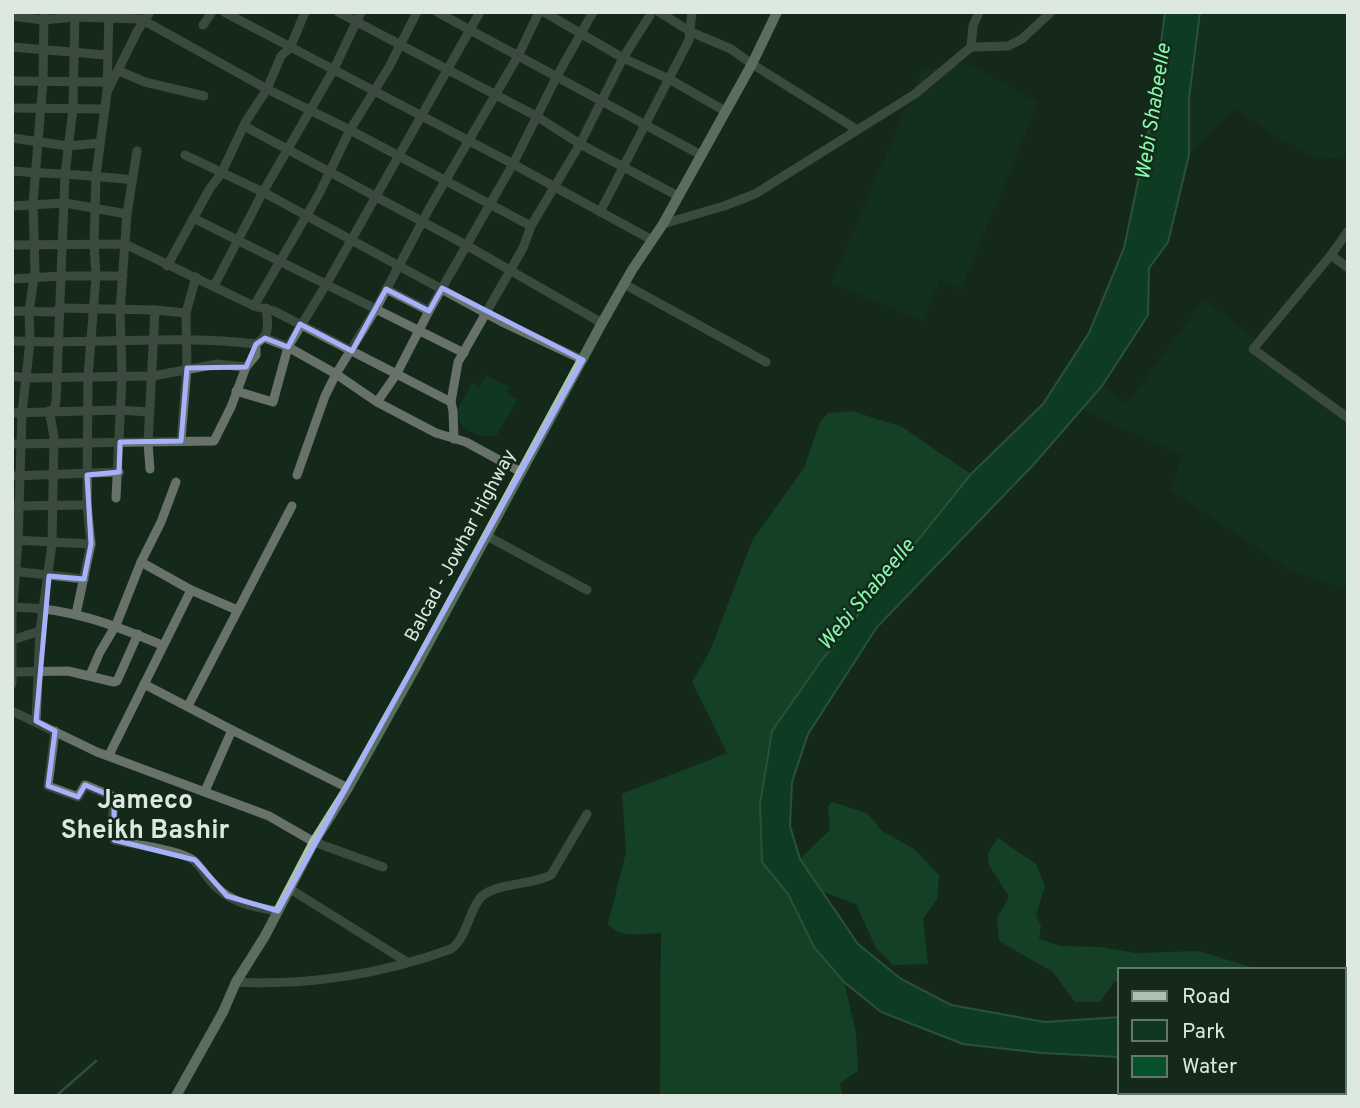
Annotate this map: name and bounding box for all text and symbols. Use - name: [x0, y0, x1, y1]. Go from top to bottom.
- water label: Webi Shabeelle: [1130, 41, 1178, 182]
- street label: Balcad - Jowhar Highway: [400, 446, 522, 646]
- water label: Webi Shabeelle: [812, 533, 922, 656]
- district label: Jameco Sheikh Bashir: [61, 785, 230, 848]
- legend: [1118, 968, 1346, 1094]
- text: Road: [1182, 984, 1231, 1011]
- text: Park: [1182, 1019, 1225, 1046]
- text: Water: [1182, 1054, 1237, 1081]

